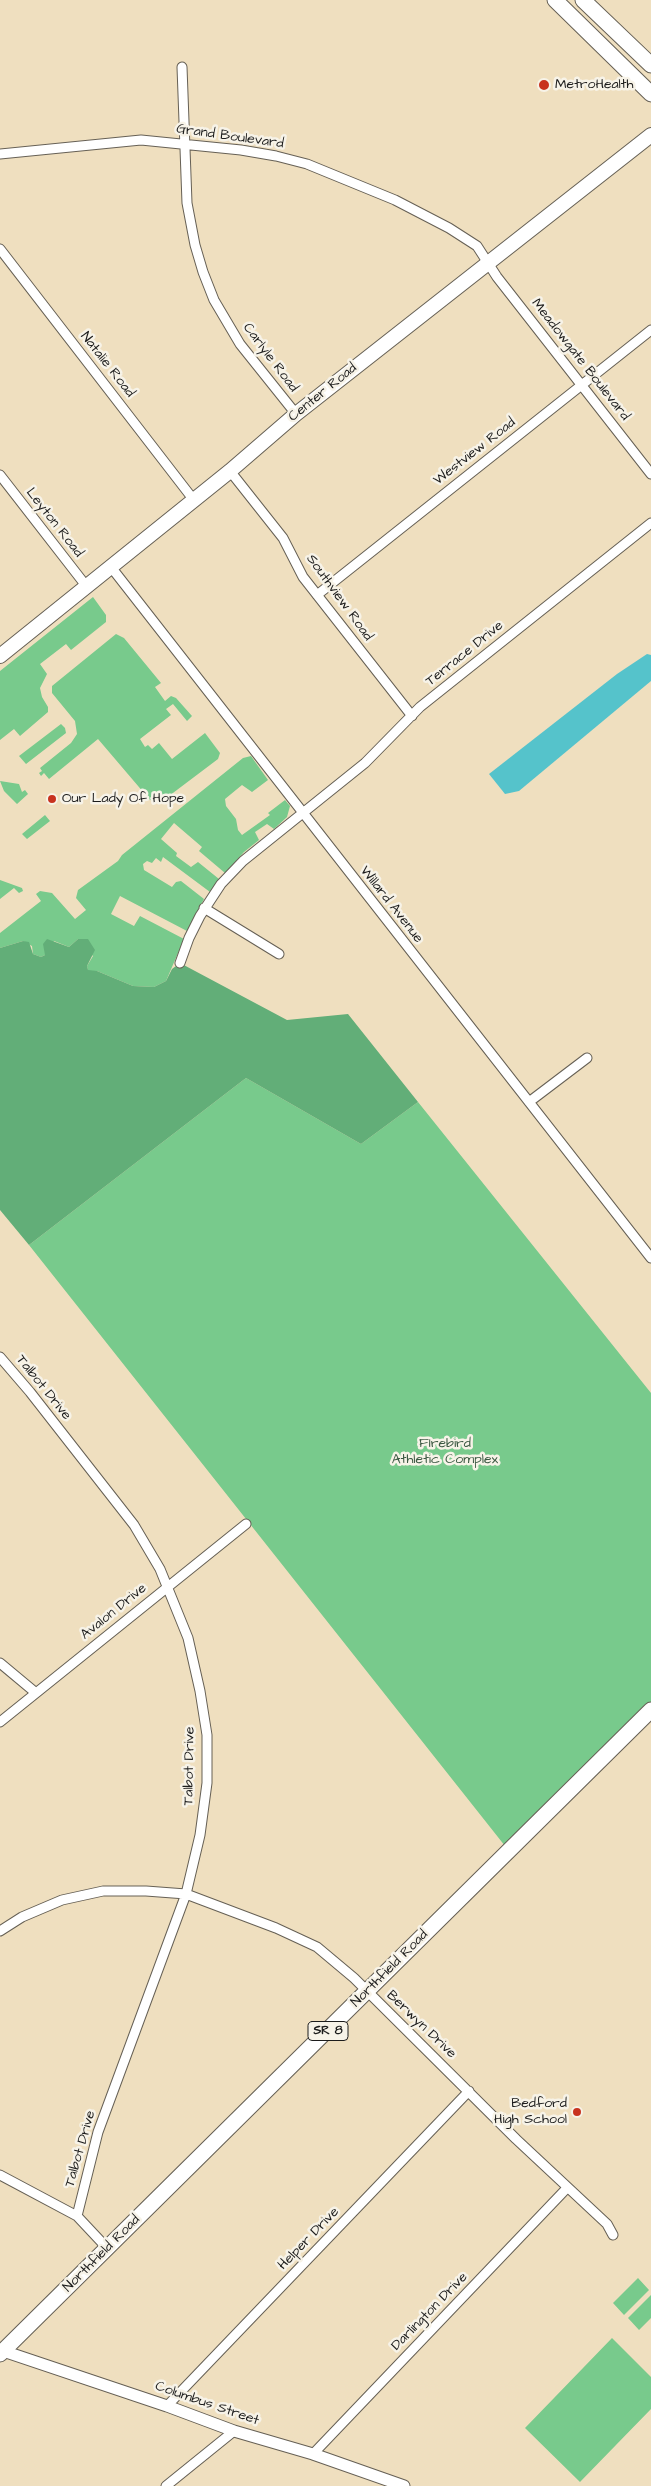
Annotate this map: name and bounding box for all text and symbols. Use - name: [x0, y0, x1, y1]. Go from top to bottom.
- place label: MetroHealth: [555, 77, 633, 93]
- marker: MetroHealth: [537, 78, 551, 92]
- street label: Grand Boulevard: [175, 121, 285, 153]
- street label: Meadowgate Boulevard: [527, 296, 633, 424]
- street label: Carlyle Road: [239, 320, 301, 396]
- street label: Natalie Road: [76, 329, 138, 401]
- street label: Center Road: [285, 360, 361, 426]
- street label: Westview Road: [431, 415, 519, 489]
- street label: Leyton Road: [22, 485, 86, 561]
- street label: Southview Road: [302, 552, 376, 644]
- street label: Terrace Drive: [423, 618, 507, 690]
- place label: Our Lady Of Hope: [62, 791, 184, 807]
- marker: Our Lady Of Hope: [46, 793, 58, 805]
- street label: Willard Avenue: [356, 863, 426, 947]
- street label: Talbot Drive: [12, 1352, 74, 1424]
- park label: FIrebird Athletic Complex: [392, 1436, 498, 1468]
- street label: Avalon Drive: [78, 1580, 150, 1644]
- street label: Talbot Drive: [181, 1726, 199, 1806]
- street label: Northfield Road: [348, 1927, 432, 2011]
- street label: Berwyn Drive: [383, 1987, 459, 2063]
- road number: SR 8: [308, 2022, 348, 2040]
- place label: Bedford High School: [494, 2096, 567, 2128]
- marker: Bedford High School: [571, 2106, 583, 2118]
- street label: Talbot Drive: [62, 2109, 100, 2189]
- street label: Helper Drive: [275, 2204, 343, 2274]
- street label: Northfield Road: [60, 2212, 144, 2296]
- street label: Darlington Drive: [388, 2269, 472, 2355]
- street label: Columbus Street: [153, 2378, 261, 2430]

